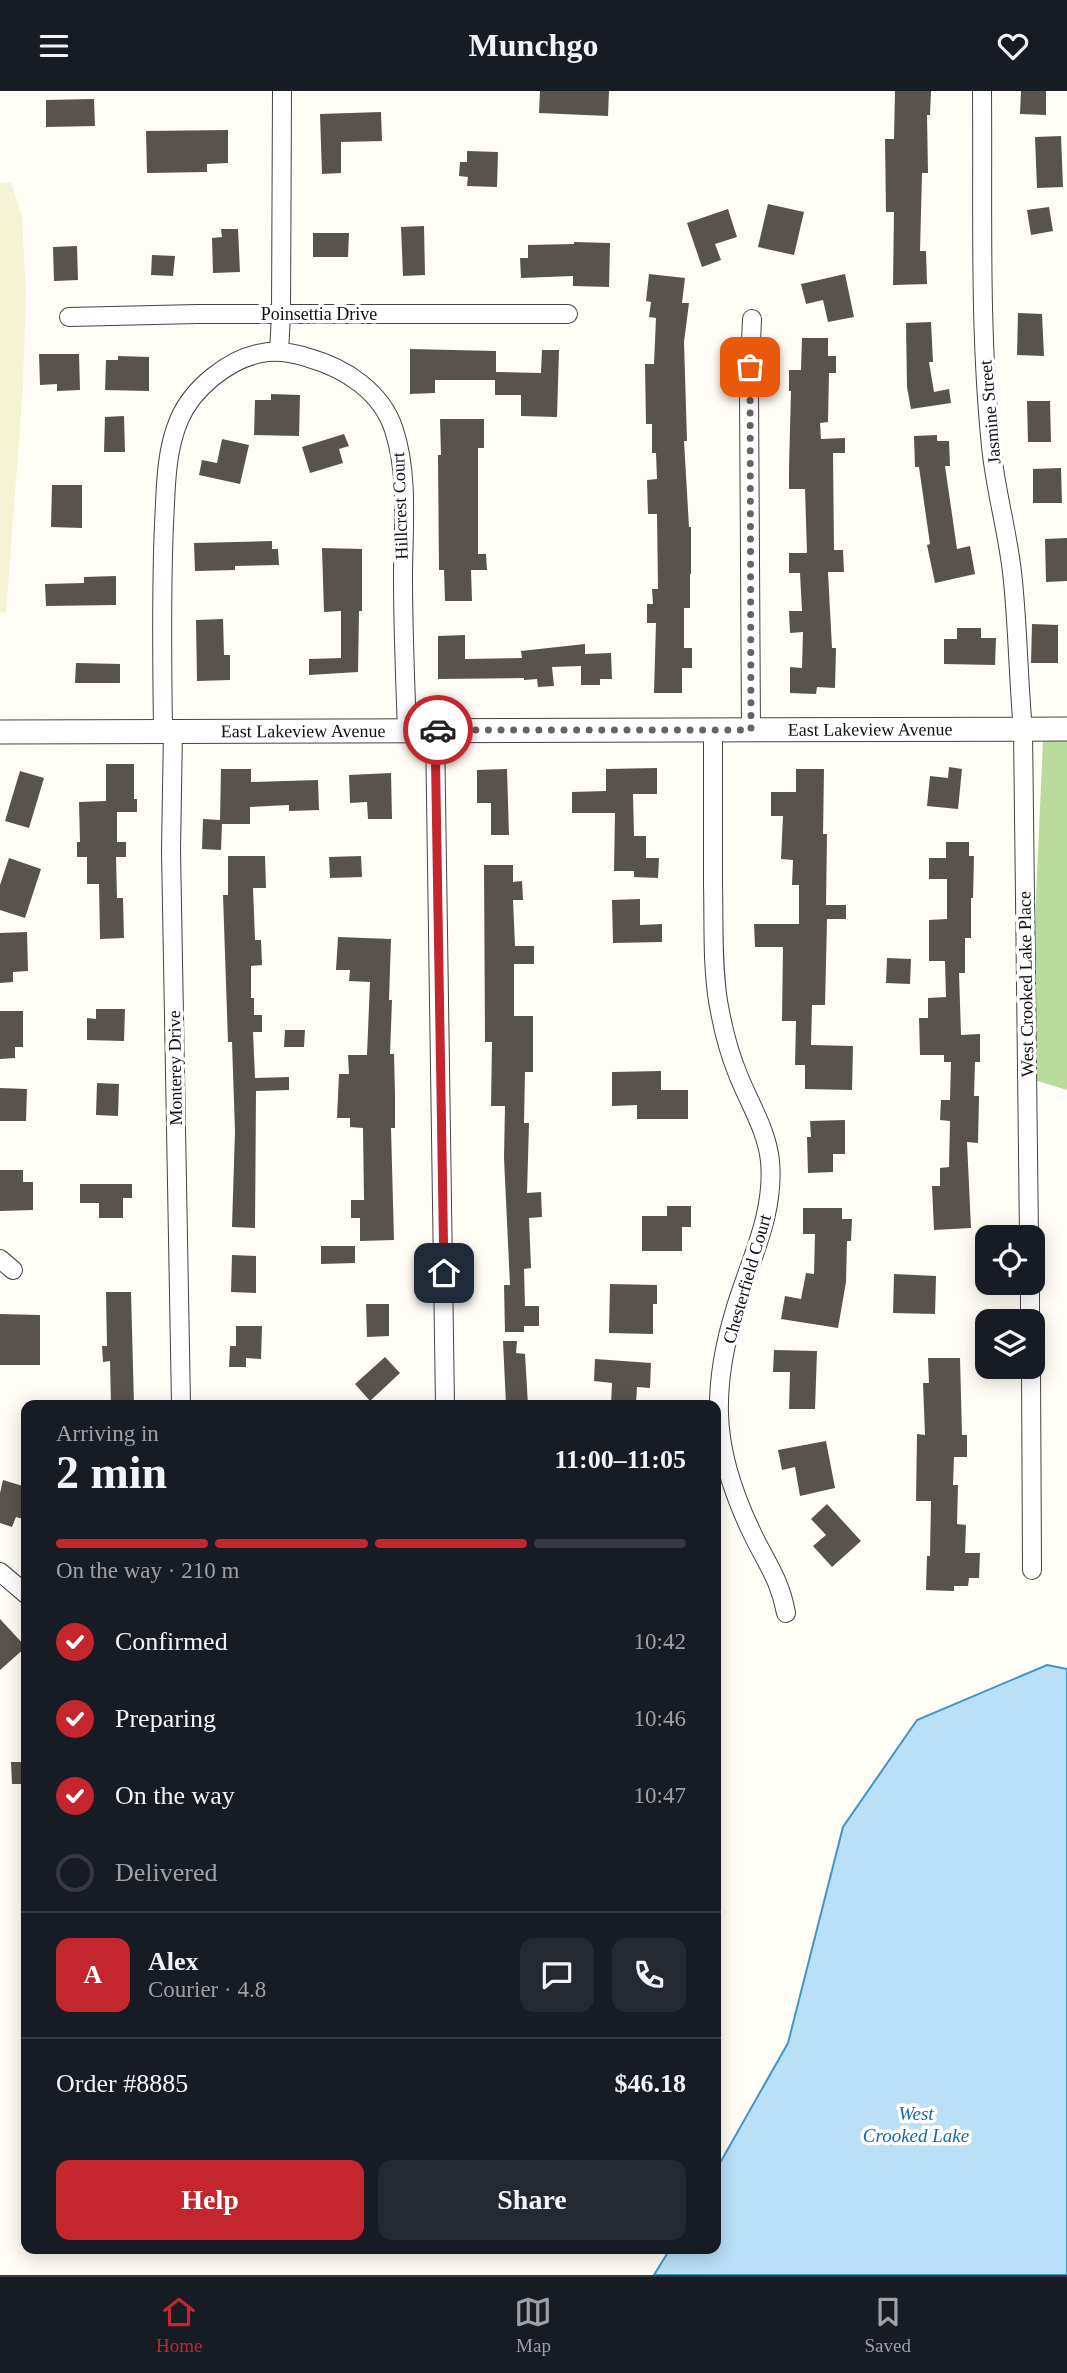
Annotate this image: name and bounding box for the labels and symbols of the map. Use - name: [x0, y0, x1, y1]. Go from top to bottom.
- street label: Poinsettia Drive: [261, 304, 377, 324]
- pin: [720, 337, 780, 397]
- street label: Jasmine Street: [975, 359, 1005, 465]
- street label: Hillcrest Court: [388, 452, 412, 560]
- courier: [403, 695, 473, 765]
- street label: East Lakeview Avenue: [788, 719, 952, 740]
- street label: East Lakeview Avenue: [221, 721, 385, 741]
- street label: West Crooked Lake Place: [1014, 891, 1038, 1077]
- street label: Monterey Drive: [164, 1010, 186, 1126]
- street label: Chesterfield Court: [719, 1212, 775, 1346]
- pin: [414, 1243, 474, 1303]
- water label: West Crooked Lake: [863, 2103, 969, 2146]

